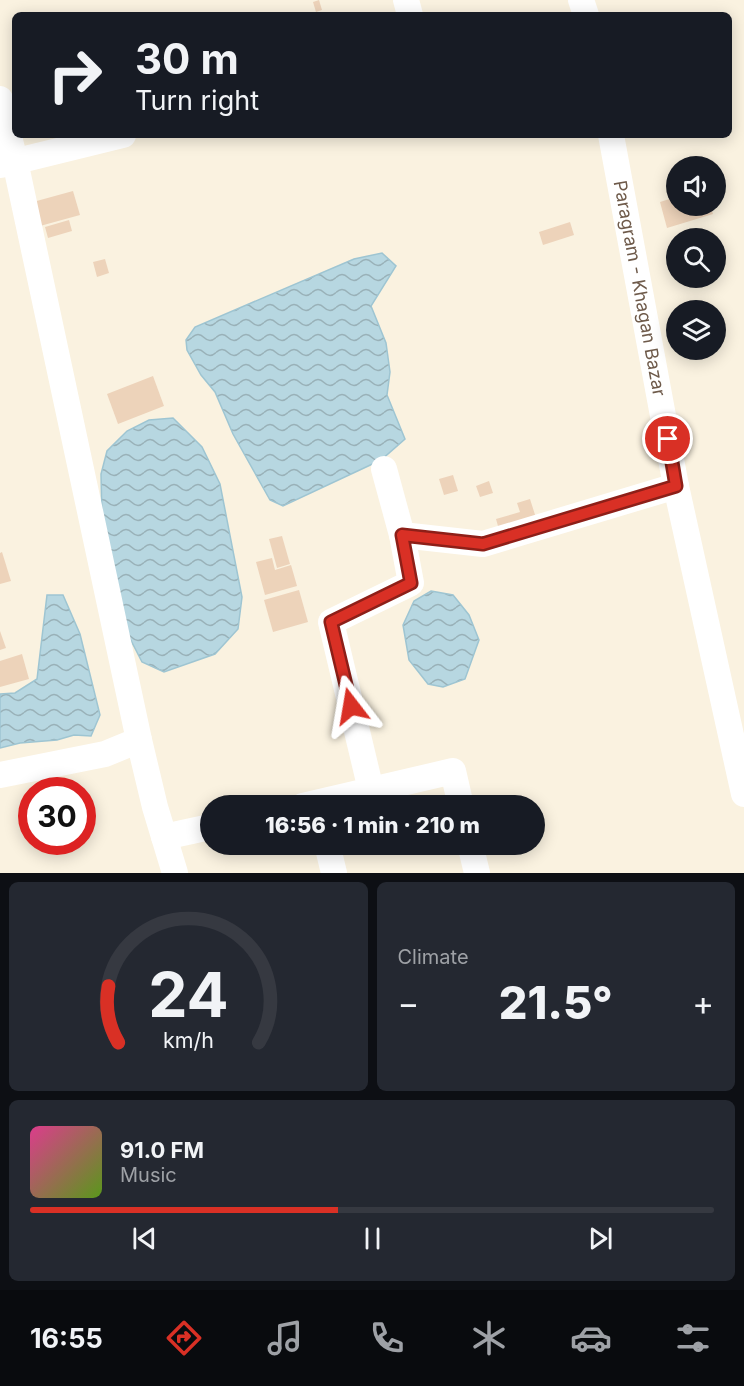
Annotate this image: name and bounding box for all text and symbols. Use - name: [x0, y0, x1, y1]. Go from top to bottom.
- text: 30 m: [135, 33, 239, 84]
- icon: right: [36, 36, 114, 114]
- text: Turn right: [135, 84, 259, 117]
- map controls: [666, 156, 726, 360]
- button: sound: [666, 156, 726, 216]
- street label: Paragram - Khagan Bazar: [610, 179, 670, 398]
- button: search: [666, 228, 726, 288]
- button: layers: [666, 300, 726, 360]
- pin: [642, 413, 693, 464]
- icon: arrive: [651, 422, 684, 455]
- position arrow: [319, 674, 383, 738]
- speed limit sign: 30: [18, 777, 96, 855]
- text: 16:56 · 1 min · 210 m: [265, 812, 480, 838]
- text: Climate: [398, 945, 469, 969]
- text: 24: [148, 957, 229, 1032]
- text: 21.5°: [499, 975, 613, 1030]
- text: −: [398, 983, 419, 1023]
- text: +: [692, 983, 714, 1023]
- text: km/h: [163, 1028, 214, 1054]
- text: 91.0 FM: [120, 1137, 204, 1163]
- text: Music: [120, 1163, 177, 1187]
- icon: previous: [128, 1222, 161, 1255]
- icon: pause: [356, 1222, 389, 1255]
- icon: next: [584, 1222, 617, 1255]
- icon: directions: [163, 1317, 205, 1359]
- icon: music: [264, 1317, 306, 1359]
- icon: phone: [366, 1317, 408, 1359]
- icon: climate: [468, 1317, 510, 1359]
- icon: car: [570, 1317, 612, 1359]
- icon: filters: [672, 1317, 714, 1359]
- text: 16:55: [30, 1322, 103, 1355]

